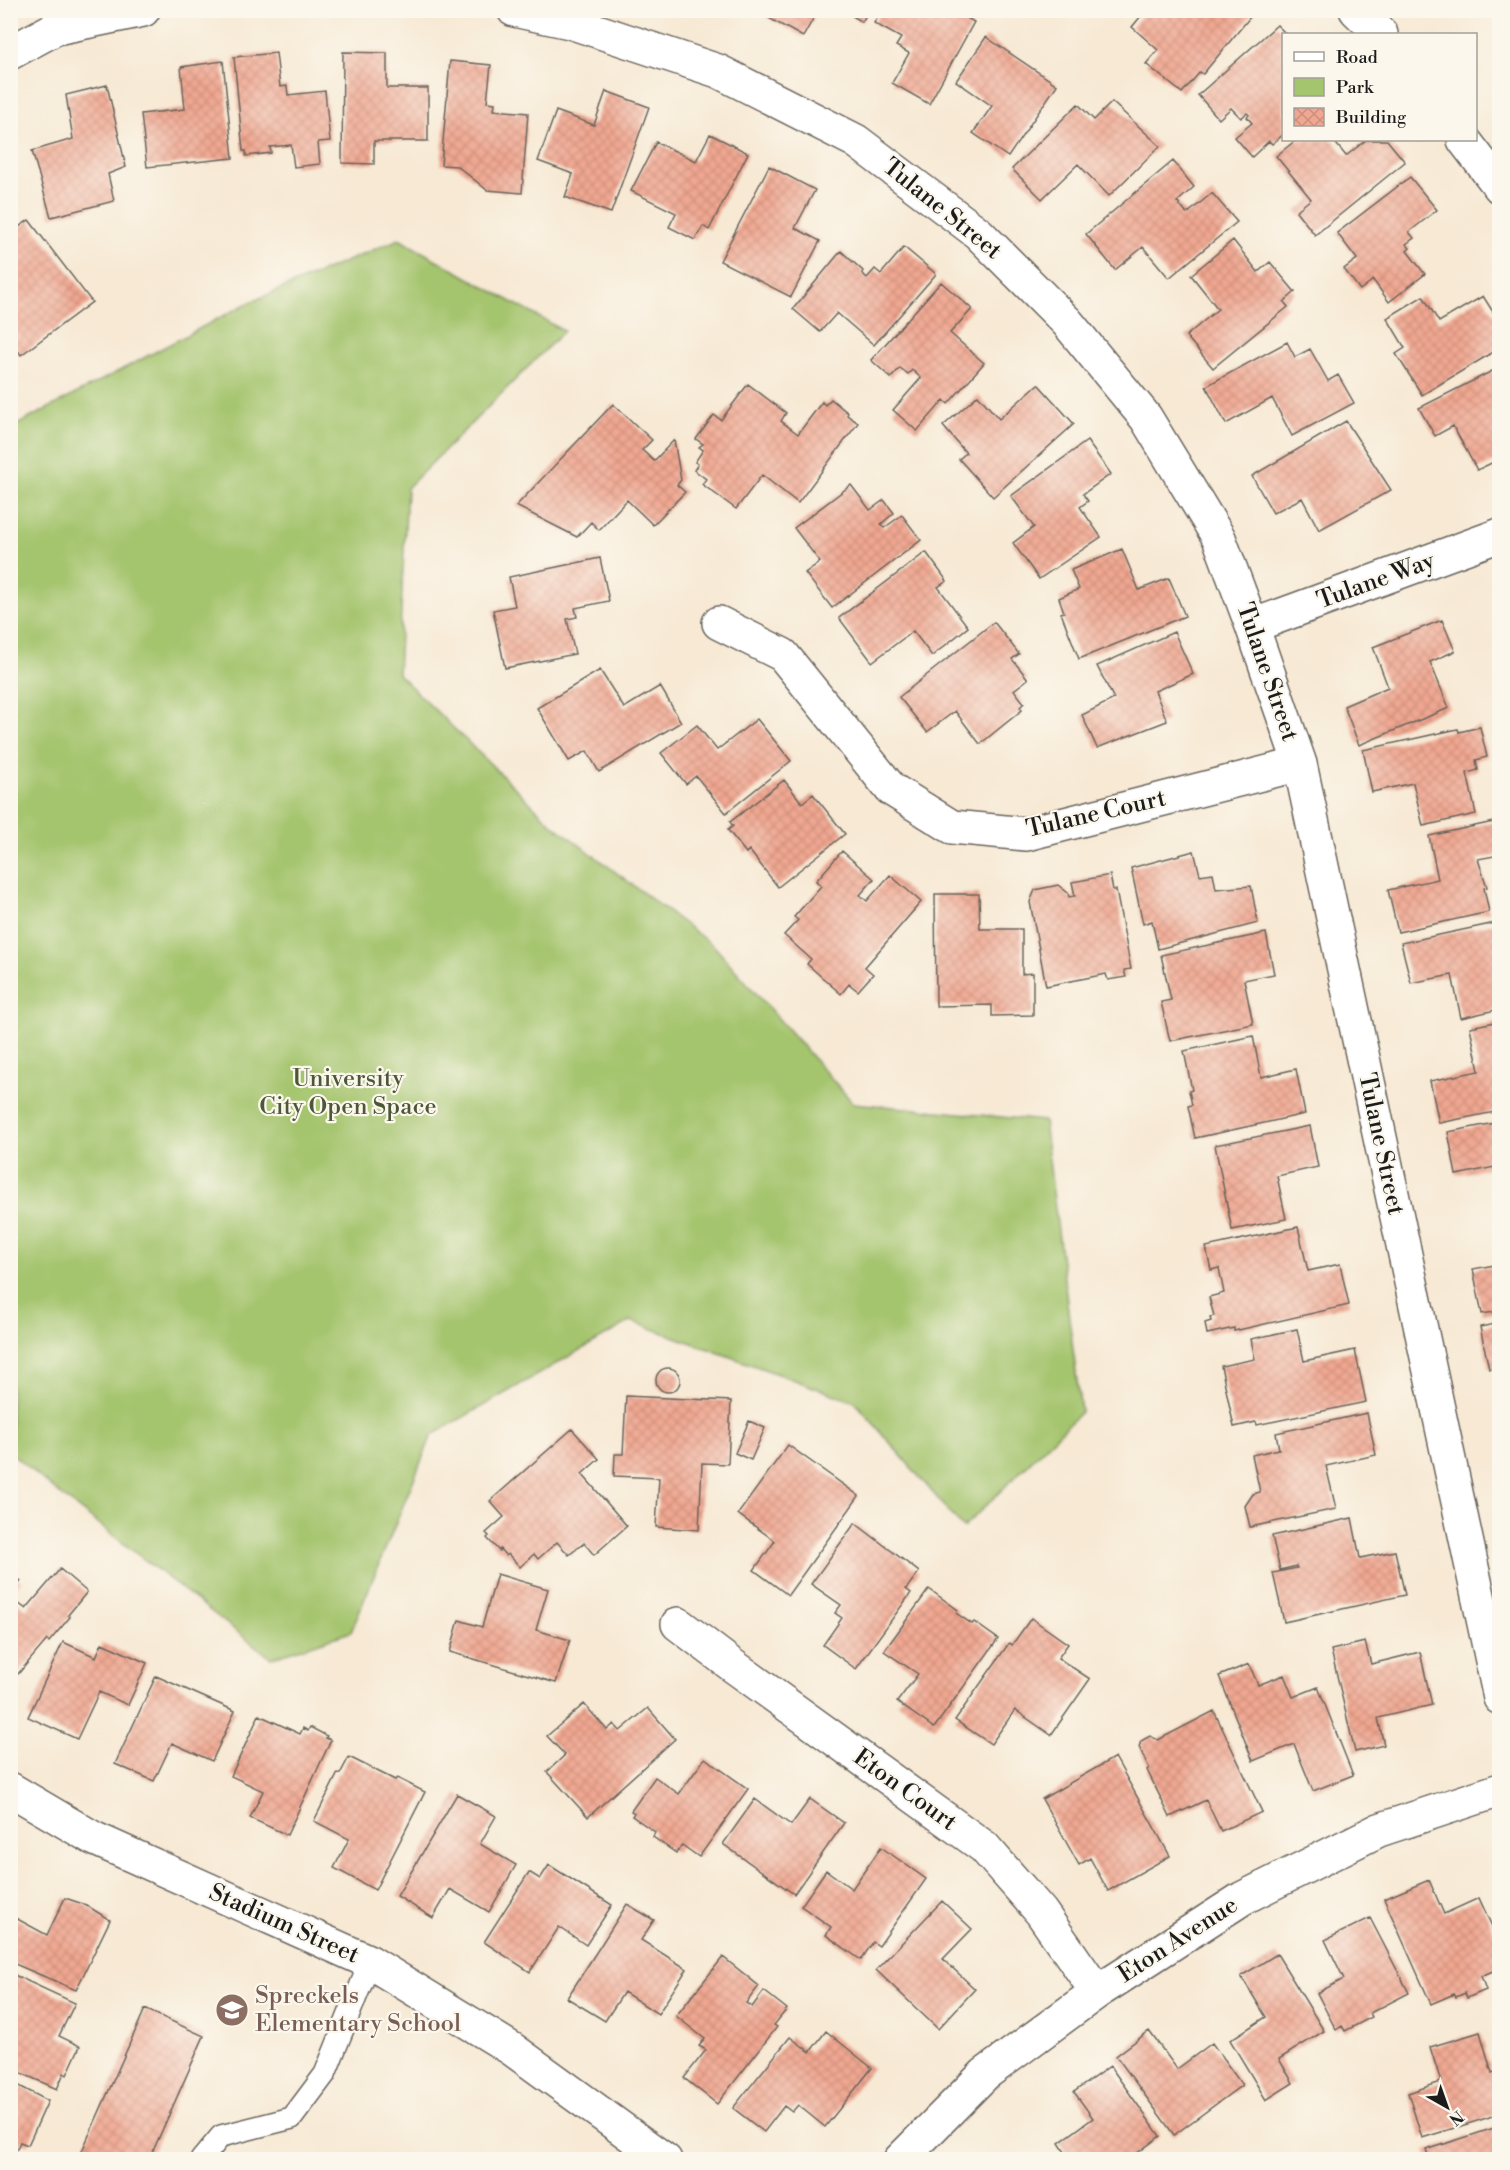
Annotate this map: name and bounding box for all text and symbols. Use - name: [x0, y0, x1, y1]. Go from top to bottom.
- legend: [1282, 33, 1477, 141]
- text: Road: [1336, 46, 1379, 69]
- text: Park: [1336, 76, 1375, 99]
- text: Building: [1335, 106, 1407, 129]
- street label: Tulane Street: [876, 152, 1008, 266]
- street label: Tulane Way: [1313, 546, 1439, 616]
- street label: Tulane Street: [1229, 599, 1305, 746]
- street label: Tulane Court: [1023, 783, 1169, 845]
- park label: University City Open Space: [259, 1064, 437, 1122]
- street label: Tulane Street: [1351, 1070, 1411, 1218]
- street label: Eton Court: [847, 1742, 963, 1838]
- street label: Stadium Street: [204, 1878, 364, 1971]
- street label: Eton Avenue: [1113, 1890, 1243, 1990]
- place label: Spreckels Elementary School: [255, 1981, 461, 2039]
- school or university icon: Spreckels Elementary School: [214, 1992, 250, 2028]
- north arrow: [1417, 2077, 1477, 2137]
- text: N: [1444, 2106, 1467, 2130]

